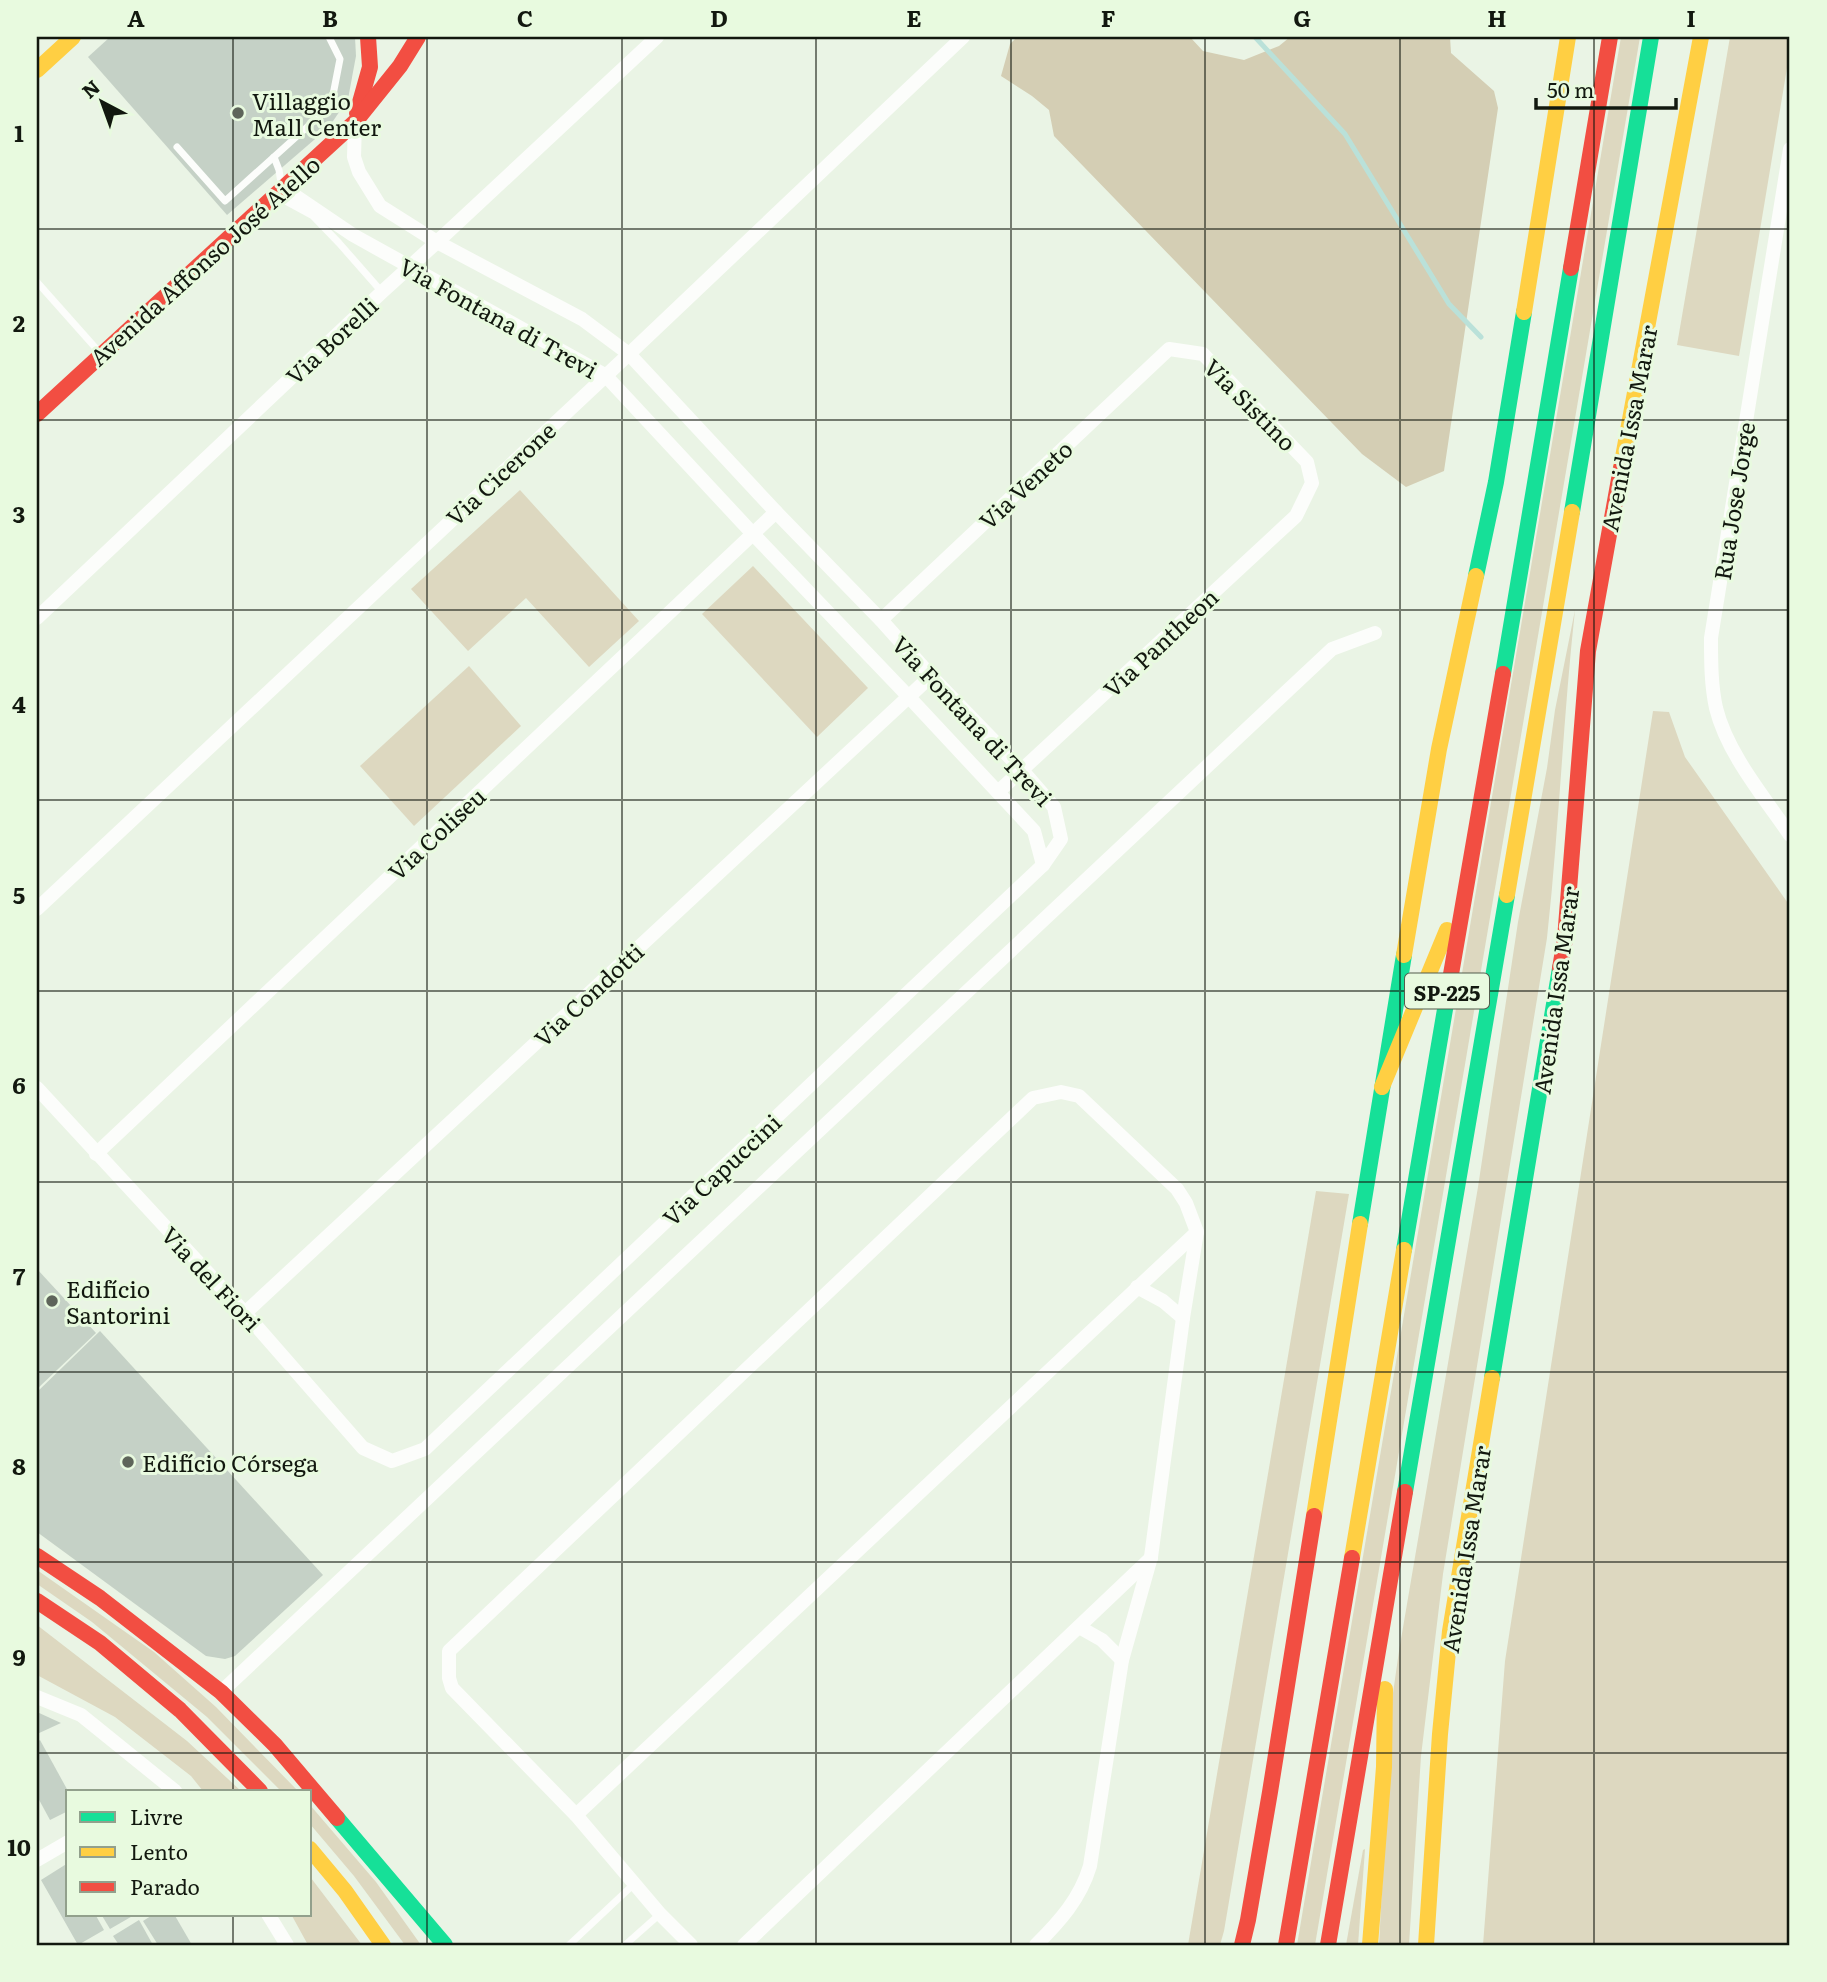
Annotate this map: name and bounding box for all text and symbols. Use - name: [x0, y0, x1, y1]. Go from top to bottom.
- text: A: [127, 0, 145, 34]
- text: B: [322, 0, 338, 34]
- text: C: [517, 0, 533, 34]
- text: D: [710, 0, 728, 34]
- text: E: [906, 0, 922, 34]
- text: F: [1101, 0, 1116, 34]
- text: G: [1293, 0, 1311, 34]
- text: H: [1487, 0, 1507, 34]
- text: I: [1686, 0, 1696, 34]
- north arrow: [66, 66, 136, 136]
- scale bar: [1536, 66, 1676, 110]
- text: N: [75, 73, 105, 104]
- text: 50 m: [1547, 73, 1594, 104]
- place label: Villaggio Mall Center: [252, 83, 381, 143]
- marker: Villaggio Mall Center: [230, 105, 246, 121]
- text: 1: [14, 115, 24, 149]
- street label: Avenida Affonso José Aiello: [81, 147, 327, 373]
- street label: Via Fontana di Trevi: [394, 248, 605, 386]
- street label: Via Borelli: [277, 288, 385, 392]
- text: 2: [13, 305, 25, 339]
- street label: Avenida Issa Marar: [1591, 322, 1665, 534]
- street label: Via Sistino: [1197, 350, 1305, 458]
- street label: Via Cicerone: [438, 413, 562, 533]
- street label: Rua Jose Jorge: [1704, 420, 1762, 582]
- street label: Via Veneto: [971, 432, 1079, 536]
- text: 3: [13, 496, 25, 530]
- street label: Via Pantheon: [1095, 580, 1225, 704]
- street label: Via Fontana di Trevi: [885, 627, 1061, 813]
- text: 4: [12, 686, 26, 720]
- street label: Via Coliseu: [380, 779, 492, 887]
- text: 5: [13, 877, 25, 911]
- street label: Avenida Issa Marar: [1524, 884, 1586, 1096]
- street label: Via Condotti: [526, 934, 651, 1054]
- road number: SP-225: [1405, 974, 1489, 1009]
- text: 6: [12, 1067, 26, 1101]
- street label: Via Capuccini: [654, 1105, 788, 1233]
- street label: Via del Fiori: [154, 1218, 270, 1338]
- text: 7: [13, 1258, 26, 1292]
- place label: Edifício Santorini: [66, 1271, 170, 1331]
- marker: Edifício Santorini: [44, 1293, 60, 1309]
- street label: Avenida Issa Marar: [1432, 1443, 1498, 1655]
- place label: Edifício Córsega: [142, 1445, 319, 1479]
- text: 8: [12, 1448, 26, 1482]
- marker: Edifício Córsega: [120, 1454, 136, 1470]
- text: 9: [12, 1639, 26, 1673]
- legend: [66, 1790, 312, 1916]
- text: Livre: [130, 1800, 183, 1831]
- text: 10: [7, 1829, 31, 1863]
- text: Lento: [130, 1835, 188, 1866]
- text: Parado: [130, 1870, 200, 1901]

